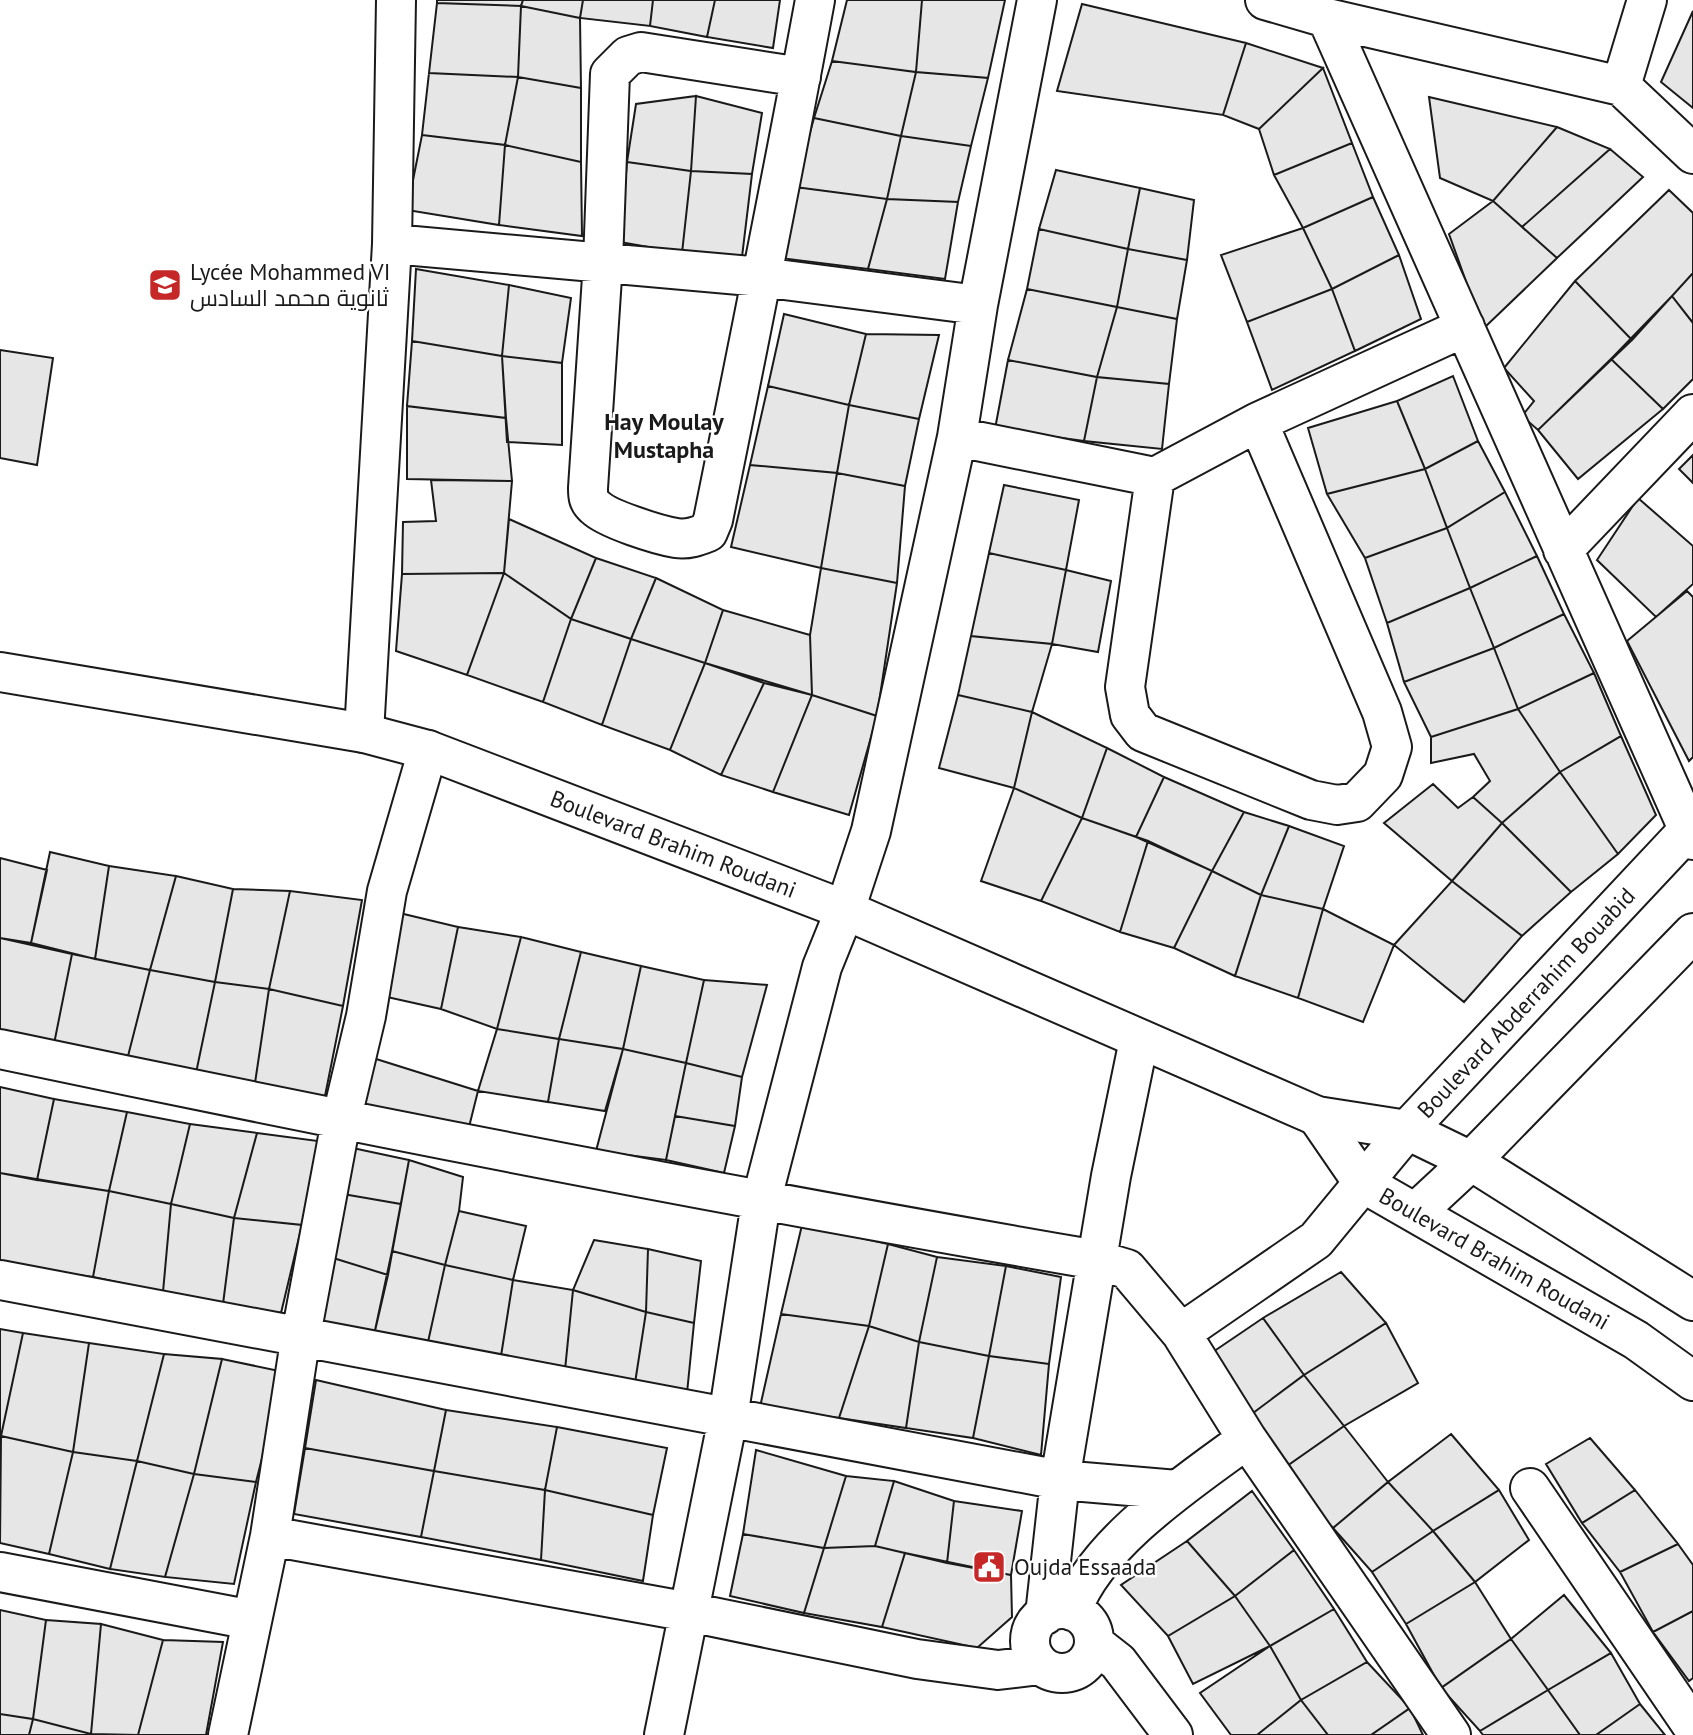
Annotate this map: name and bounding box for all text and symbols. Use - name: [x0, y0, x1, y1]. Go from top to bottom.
- place label: Lycée Mohammed VI ثانوية محمد السادس: [190, 257, 390, 312]
- school or university icon: Lycée Mohammed VI ثانوية محمد السادس: [146, 266, 184, 304]
- district label: Hay Moulay Mustapha: [604, 406, 724, 465]
- street label: Boulevard Brahim Roudani: [546, 783, 801, 904]
- street label: Boulevard Abderrahim Bouabid: [1411, 881, 1641, 1124]
- street label: Boulevard Brahim Roudani: [1374, 1181, 1615, 1336]
- public building icon: Oujda Essaada: [970, 1548, 1008, 1586]
- place label: Oujda Essaada: [1014, 1552, 1157, 1581]

